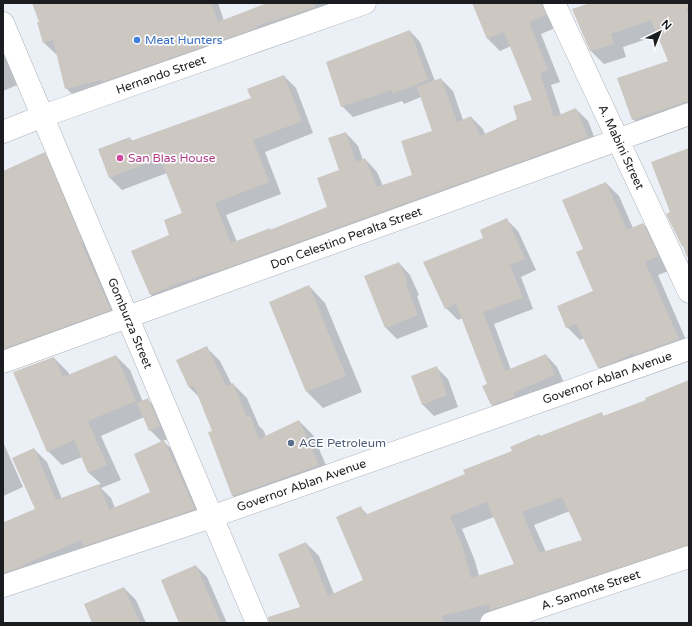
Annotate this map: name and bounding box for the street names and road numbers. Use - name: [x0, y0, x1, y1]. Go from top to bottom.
- street label: Hernando Street: [114, 52, 208, 97]
- street label: A. Mabini Street: [596, 102, 647, 192]
- street label: Don Celestino Peralta Street: [269, 204, 424, 272]
- street label: Gomburza Street: [105, 276, 155, 371]
- street label: Governor Ablan Avenue: [541, 349, 674, 407]
- street label: Governor Ablan Avenue: [235, 456, 368, 514]
- street label: A. Samonte Street: [539, 567, 642, 613]

